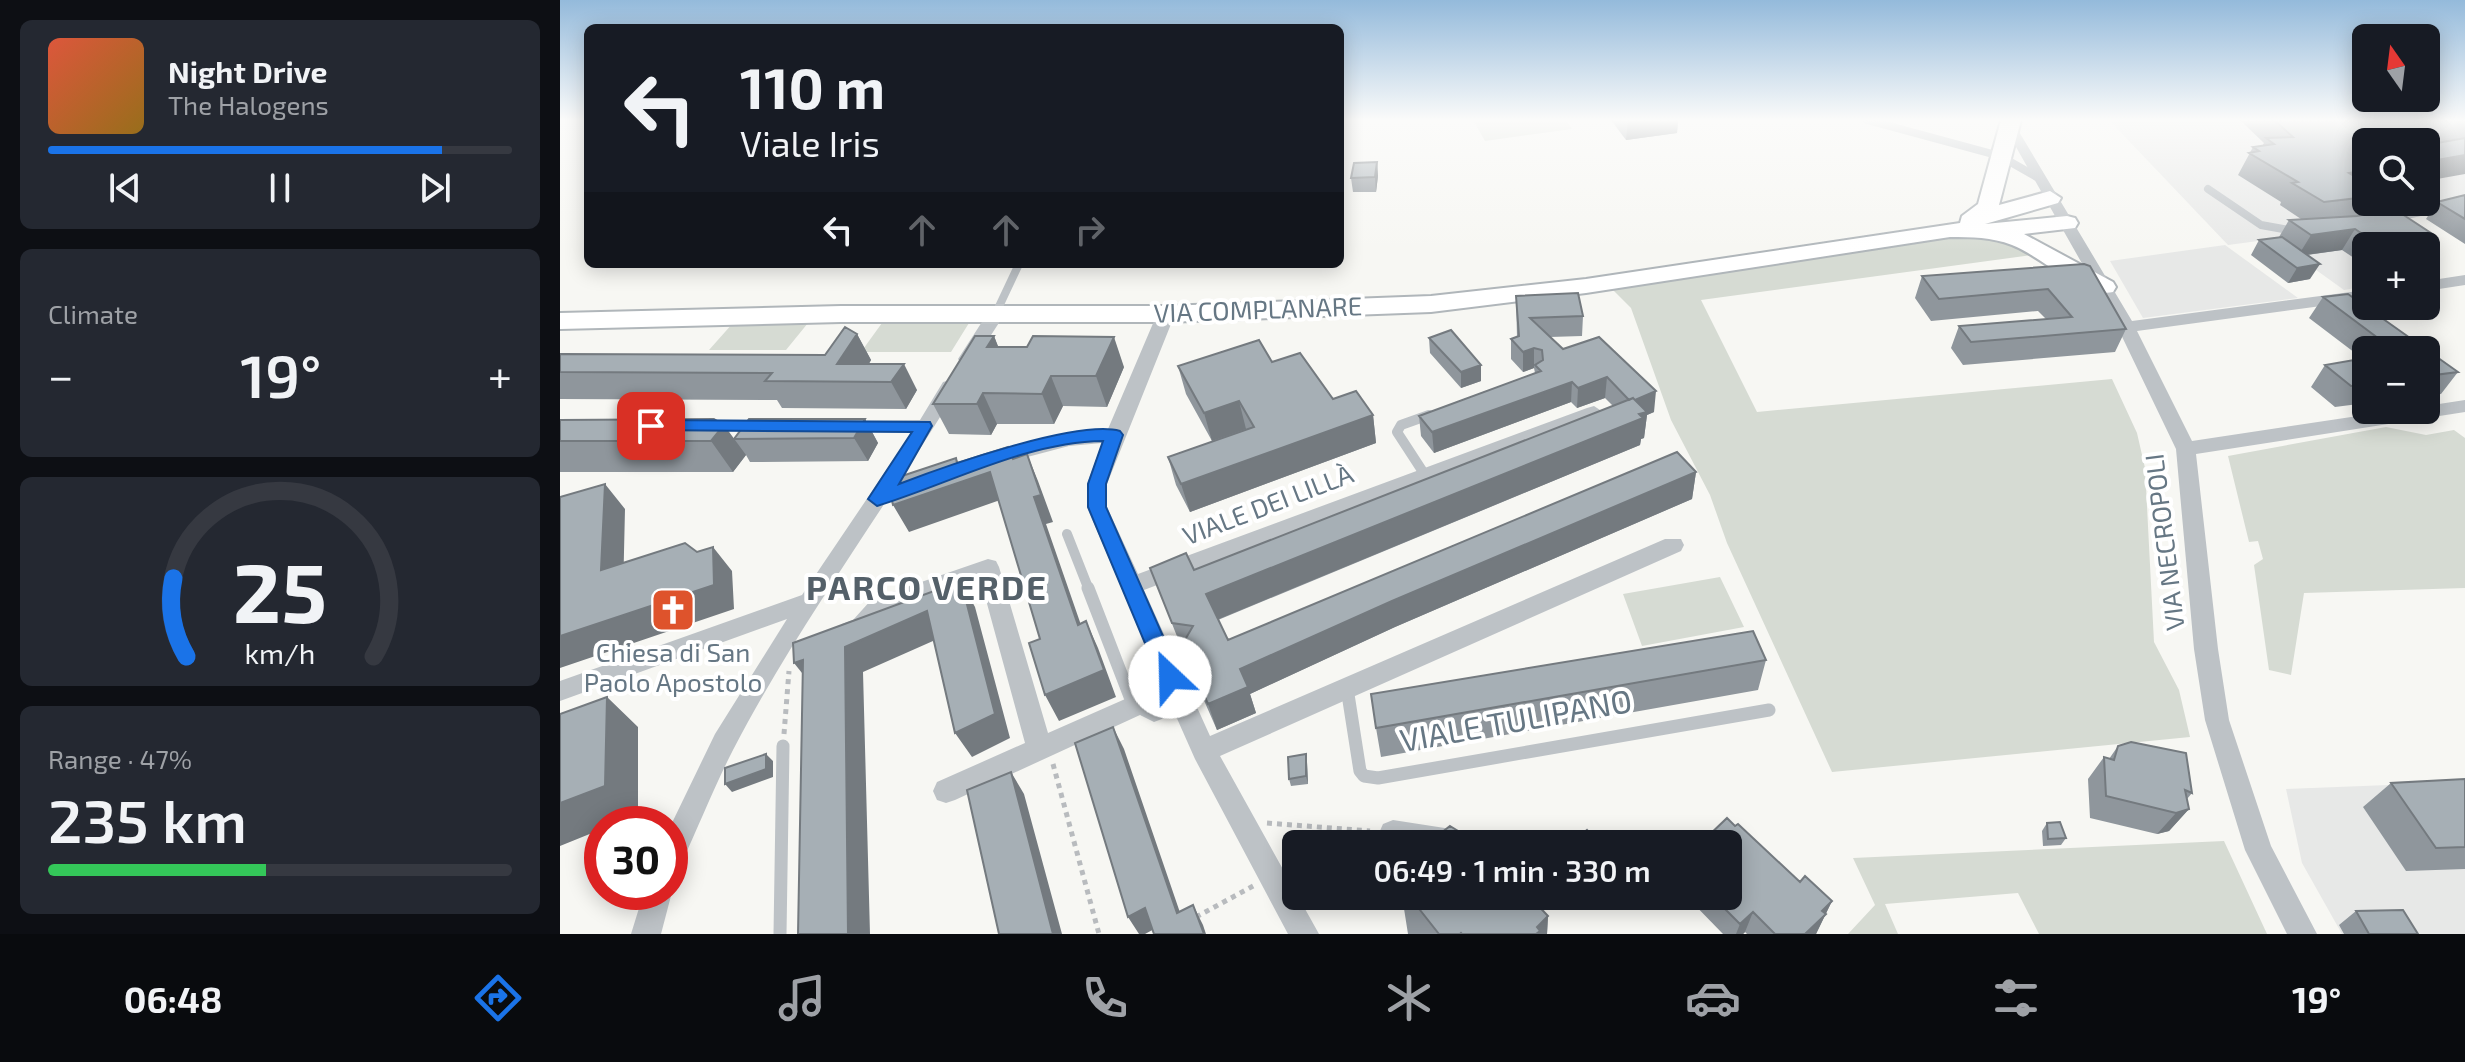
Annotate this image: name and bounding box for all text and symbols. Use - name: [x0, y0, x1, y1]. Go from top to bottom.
- north arrow: [2352, 24, 2440, 112]
- map controls: [2352, 24, 2440, 424]
- text: Night Drive: [168, 53, 327, 89]
- text: 110 m: [740, 53, 885, 120]
- icon: left: [608, 56, 712, 160]
- text: The Halogens: [168, 89, 329, 120]
- text: Viale Iris: [740, 121, 880, 164]
- button: search: [2352, 128, 2440, 216]
- icon: previous: [103, 166, 147, 210]
- icon: pause: [258, 166, 302, 210]
- icon: next: [413, 166, 457, 210]
- icon: left: [816, 208, 860, 252]
- icon: ahead: [900, 208, 944, 252]
- icon: ahead: [984, 208, 1028, 252]
- icon: right: [1068, 208, 1112, 252]
- button: +: [2352, 232, 2440, 320]
- street label: VIA COMPLANARE: [1153, 289, 1363, 328]
- text: Climate: [48, 298, 138, 329]
- button: −: [2352, 336, 2440, 424]
- text: 19°: [240, 338, 321, 410]
- text: −: [48, 348, 74, 401]
- text: +: [488, 348, 512, 401]
- pin: [617, 392, 685, 460]
- icon: arrive: [629, 404, 673, 448]
- street label: VIA NECROPOLI: [2137, 452, 2190, 632]
- street label: VIALE DEI LILLÀ: [1178, 457, 1357, 550]
- text: 25: [233, 540, 327, 640]
- district label: PARCO VERDE: [806, 566, 1048, 607]
- church icon: Chiesa di San Paolo Apostolo: [649, 586, 697, 634]
- text: km/h: [245, 635, 315, 670]
- position arrow: [1128, 635, 1212, 719]
- place label: Chiesa di San Paolo Apostolo: [584, 636, 762, 697]
- street label: VIALE TULIPANO: [1397, 680, 1635, 758]
- text: Range · 47%: [48, 743, 192, 774]
- text: 235 km: [48, 783, 247, 855]
- speed limit sign: 30: [584, 806, 688, 910]
- text: 06:49 · 1 min · 330 m: [1373, 852, 1651, 888]
- icon: directions: [470, 970, 526, 1026]
- icon: music: [774, 970, 830, 1026]
- icon: phone: [1077, 970, 1133, 1026]
- icon: climate: [1381, 970, 1437, 1026]
- icon: car: [1685, 970, 1741, 1026]
- icon: filters: [1988, 970, 2044, 1026]
- text: 06:48: [124, 977, 222, 1020]
- text: 19°: [2292, 977, 2341, 1020]

